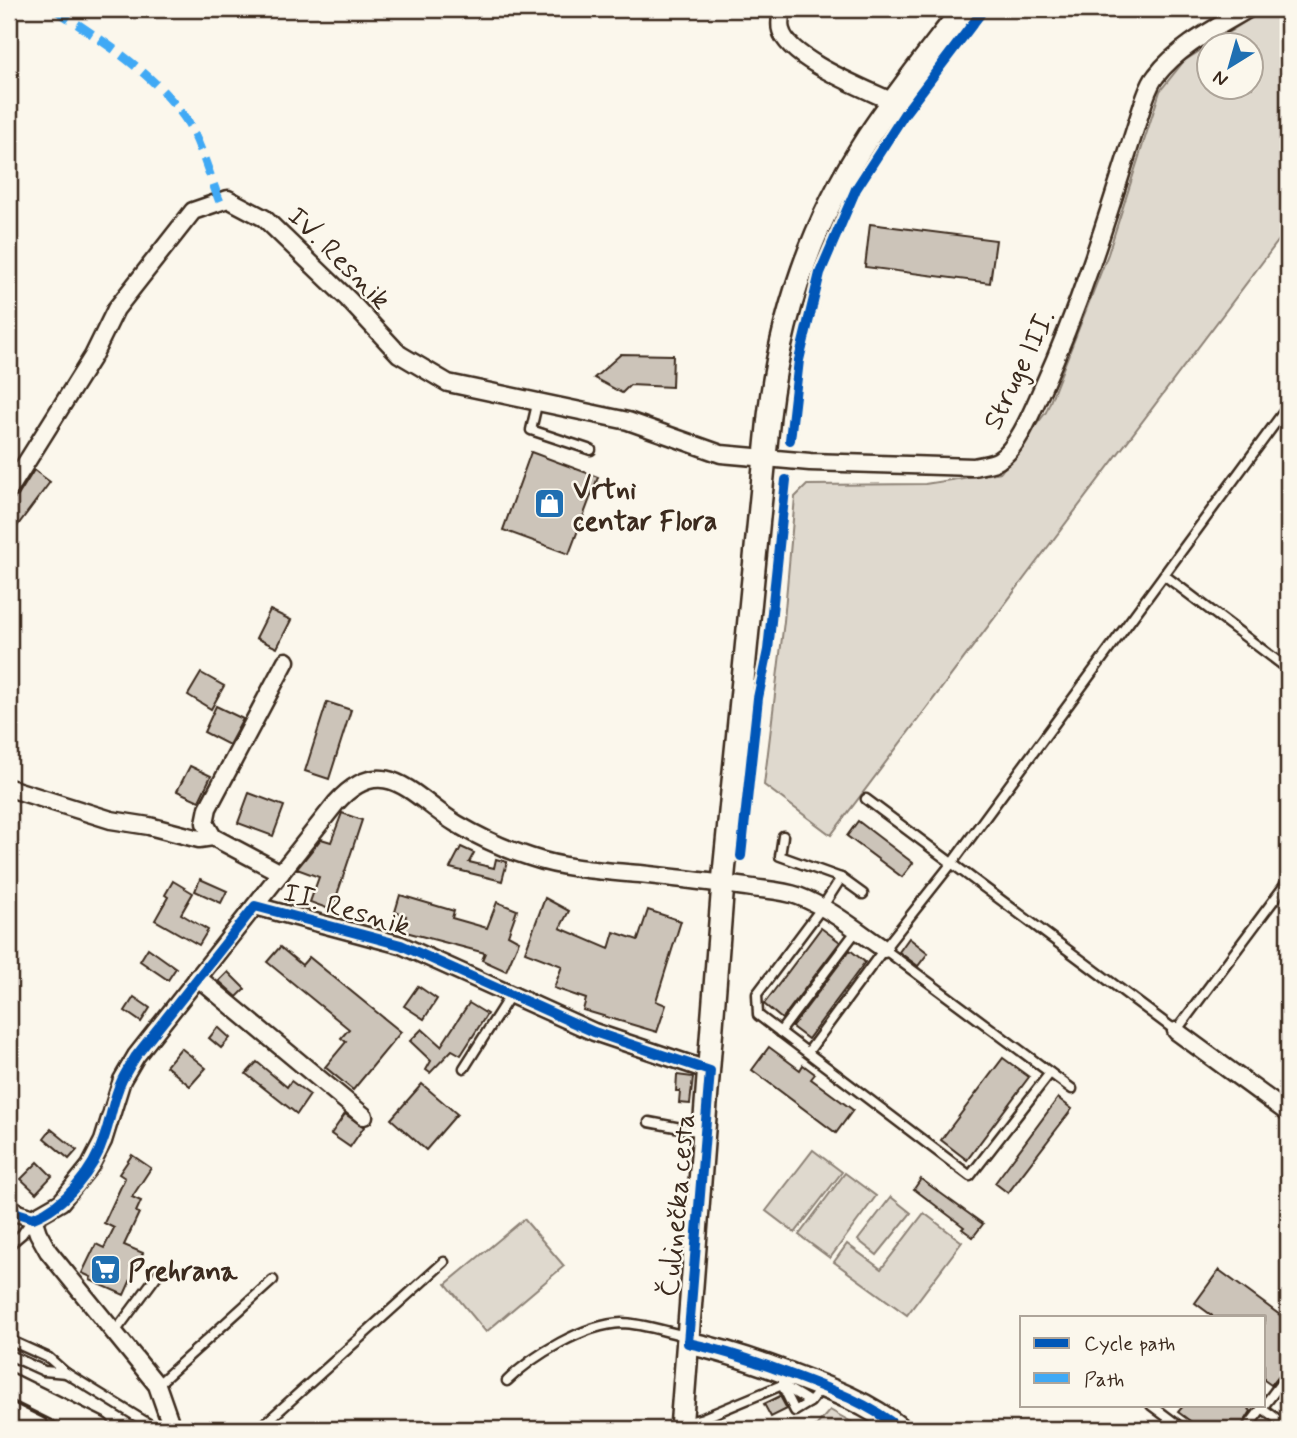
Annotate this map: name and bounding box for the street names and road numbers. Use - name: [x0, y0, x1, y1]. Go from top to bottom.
- street label: IV. Resnik: [278, 199, 398, 319]
- street label: Struge III.: [975, 304, 1065, 436]
- street label: II. Resnik: [279, 875, 414, 946]
- street label: Čulinečka cesta: [652, 1112, 705, 1299]

